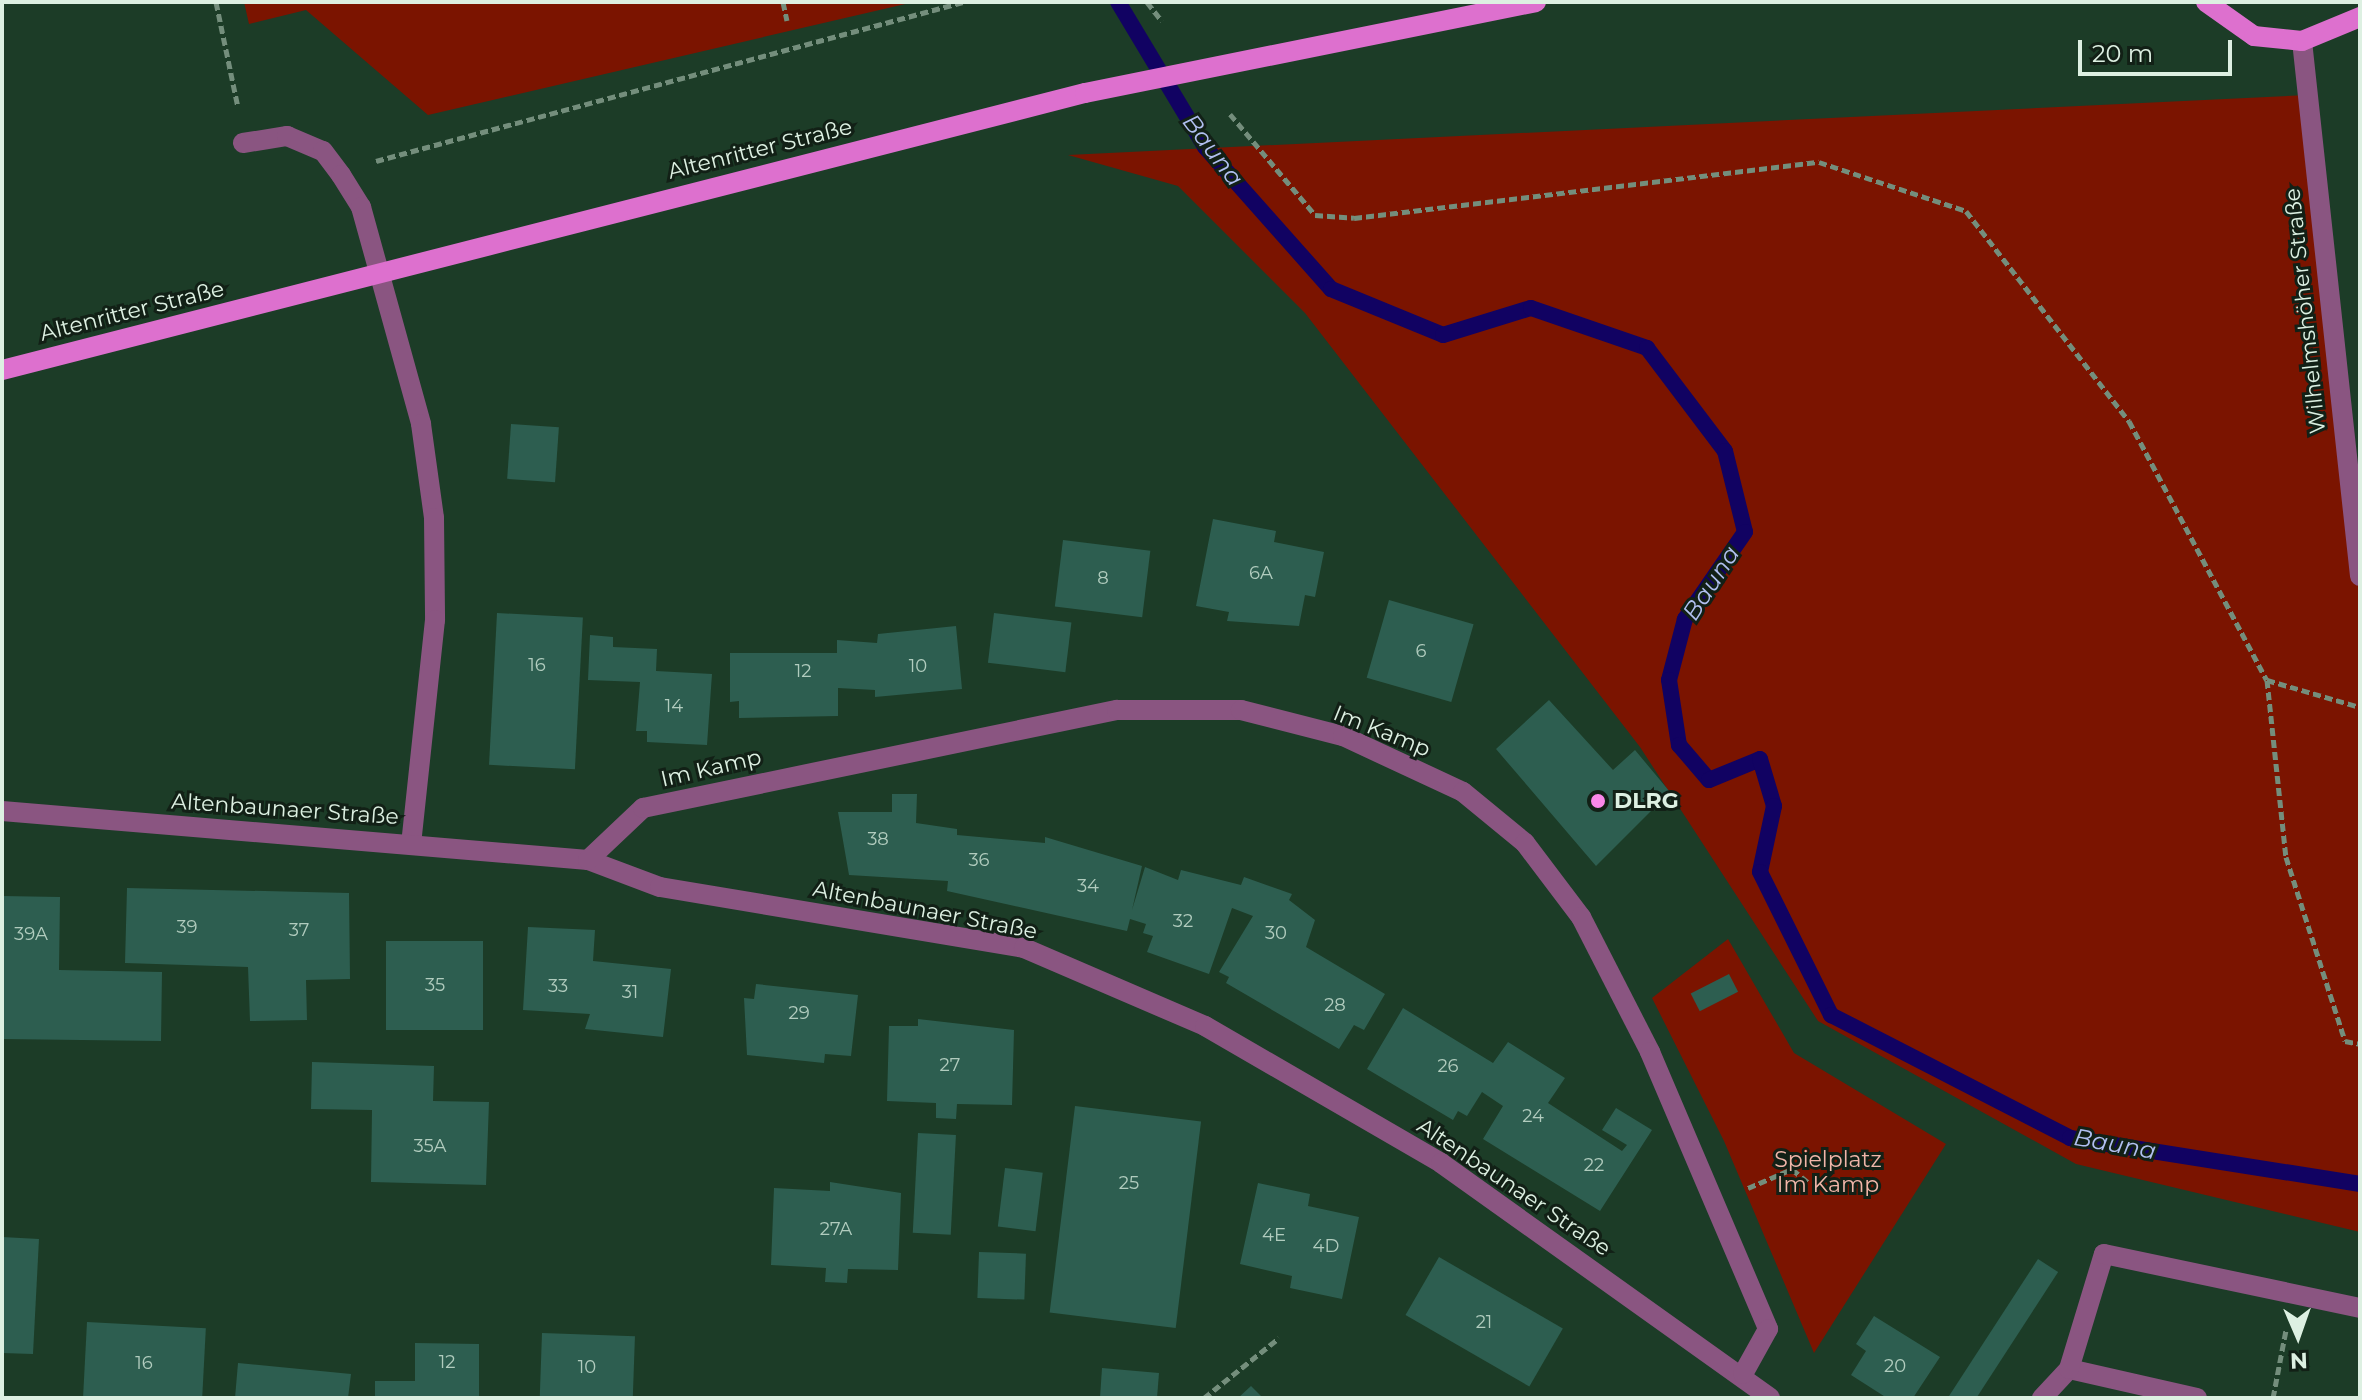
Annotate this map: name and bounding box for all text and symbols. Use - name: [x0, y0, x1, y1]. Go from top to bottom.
- scale bar: [2082, 24, 2236, 74]
- text: 20 m: [2092, 39, 2153, 68]
- water label: Bauna: [1177, 108, 1249, 192]
- street label: Altenritter Straße: [665, 113, 855, 185]
- street label: Wilhelmshöher Straße: [2279, 187, 2331, 435]
- street label: Altenritter Straße: [37, 275, 227, 347]
- water label: Bauna: [1676, 540, 1746, 626]
- house number: 6A: [1249, 562, 1273, 584]
- house number: 8: [1097, 567, 1109, 589]
- house number: 6: [1416, 640, 1426, 662]
- house number: 16: [528, 654, 546, 676]
- house number: 10: [909, 655, 927, 677]
- house number: 12: [795, 660, 811, 682]
- house number: 14: [665, 695, 683, 717]
- street label: Im Kamp: [1330, 700, 1434, 762]
- street label: Im Kamp: [658, 744, 764, 792]
- street label: Altenbaunaer Straße: [170, 788, 400, 830]
- place label: DLRG: [1614, 788, 1679, 814]
- marker: DLRG: [1589, 792, 1607, 810]
- house number: 38: [867, 828, 889, 850]
- house number: 36: [968, 849, 990, 871]
- street label: Altenbaunaer Straße: [811, 875, 1039, 945]
- house number: 34: [1077, 875, 1099, 897]
- house number: 32: [1173, 910, 1193, 932]
- house number: 39: [176, 916, 198, 938]
- house number: 37: [289, 919, 309, 941]
- house number: 30: [1265, 922, 1287, 944]
- house number: 39A: [14, 923, 48, 945]
- house number: 35: [425, 974, 445, 996]
- house number: 33: [548, 975, 568, 997]
- house number: 31: [622, 981, 638, 1003]
- house number: 28: [1324, 994, 1346, 1016]
- house number: 29: [788, 1002, 810, 1024]
- house number: 27: [940, 1054, 960, 1076]
- house number: 26: [1437, 1055, 1459, 1077]
- house number: 24: [1522, 1105, 1544, 1127]
- street label: Altenbaunaer Straße: [1412, 1112, 1616, 1262]
- water label: Bauna: [2072, 1123, 2158, 1165]
- house number: 35A: [413, 1135, 447, 1157]
- park label: Spielplatz Im Kamp: [1774, 1146, 1882, 1198]
- house number: 22: [1584, 1154, 1604, 1176]
- house number: 25: [1119, 1172, 1139, 1194]
- house number: 27A: [820, 1218, 852, 1240]
- house number: 4E: [1262, 1224, 1286, 1246]
- house number: 4D: [1313, 1235, 1339, 1257]
- north arrow: [2258, 1296, 2338, 1376]
- house number: 21: [1476, 1311, 1492, 1333]
- text: N: [2289, 1347, 2308, 1374]
- house number: 12: [439, 1351, 455, 1373]
- house number: 16: [135, 1352, 153, 1374]
- house number: 20: [1884, 1355, 1906, 1377]
- house number: 10: [578, 1356, 596, 1378]

